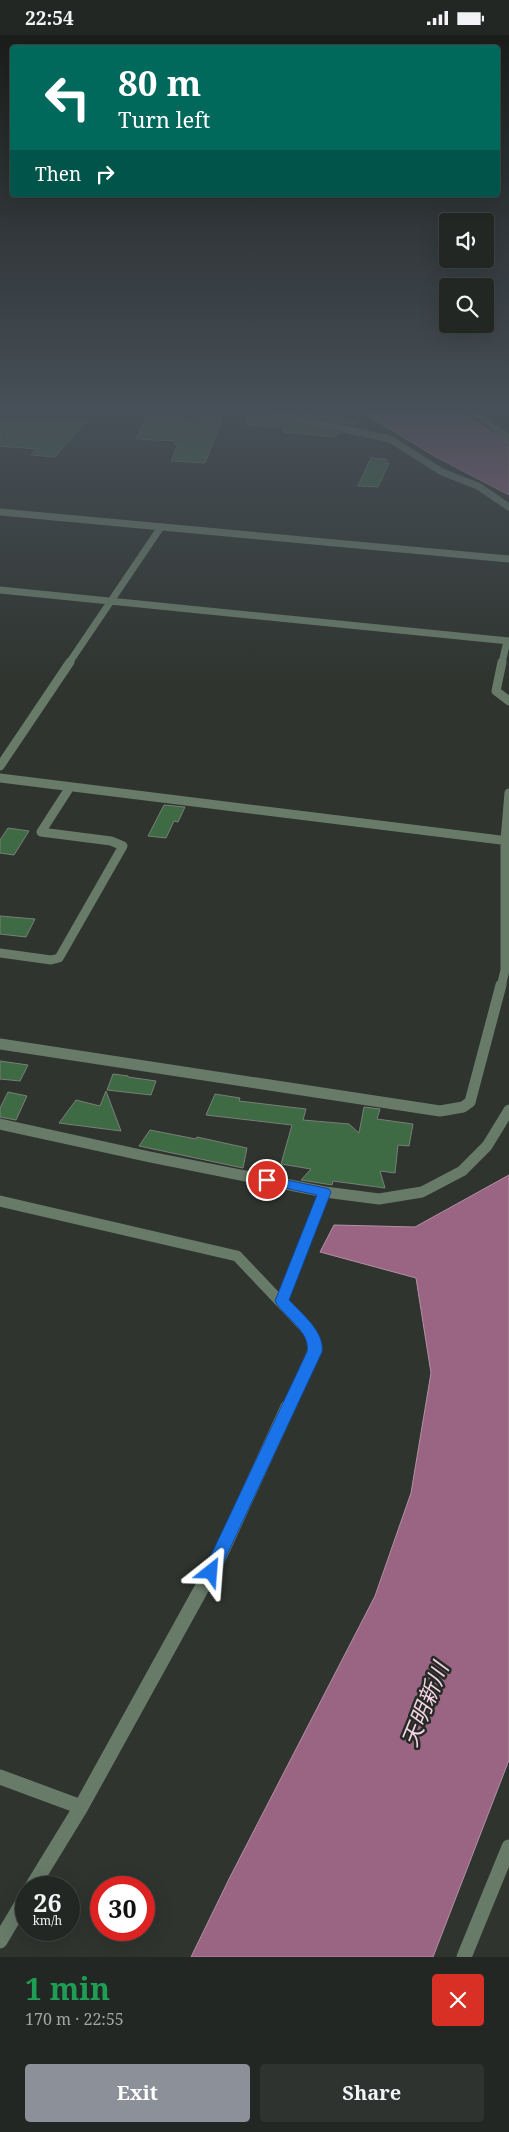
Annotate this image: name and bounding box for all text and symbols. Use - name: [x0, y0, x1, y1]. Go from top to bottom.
- text: 22:54: [25, 5, 74, 31]
- text: 80 m: [118, 59, 201, 106]
- icon: left: [35, 65, 100, 130]
- text: Turn left: [118, 104, 210, 134]
- icon: right: [91, 160, 119, 188]
- text: Then: [35, 161, 81, 187]
- map controls: [439, 213, 494, 333]
- button: sound: [439, 213, 494, 268]
- button: search: [439, 278, 494, 333]
- pin: [246, 1159, 288, 1201]
- icon: arrive: [253, 1166, 281, 1194]
- position arrow: [184, 1545, 236, 1597]
- water label: 天明新川: [394, 1656, 455, 1750]
- speed limit sign: 30: [90, 1876, 155, 1941]
- text: 26: [33, 1885, 62, 1919]
- text: km/h: [33, 1912, 62, 1929]
- text: 1 min: [25, 1968, 110, 2009]
- button: close: [432, 1974, 484, 2026]
- text: 170 m · 22:55: [25, 2008, 124, 2030]
- button: Exit: [25, 2064, 250, 2122]
- button: Share: [260, 2064, 484, 2122]

